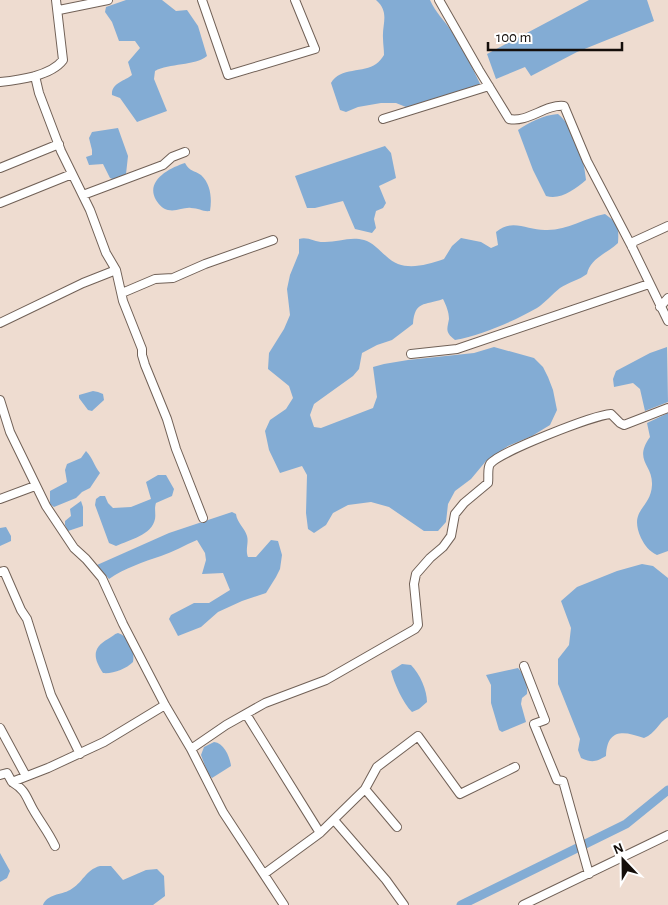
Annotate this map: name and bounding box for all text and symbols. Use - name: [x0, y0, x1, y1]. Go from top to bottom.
- scale bar: [488, 20, 622, 52]
- text: 100 m: [496, 30, 531, 45]
- north arrow: [598, 835, 648, 885]
- text: N: [611, 841, 626, 857]

